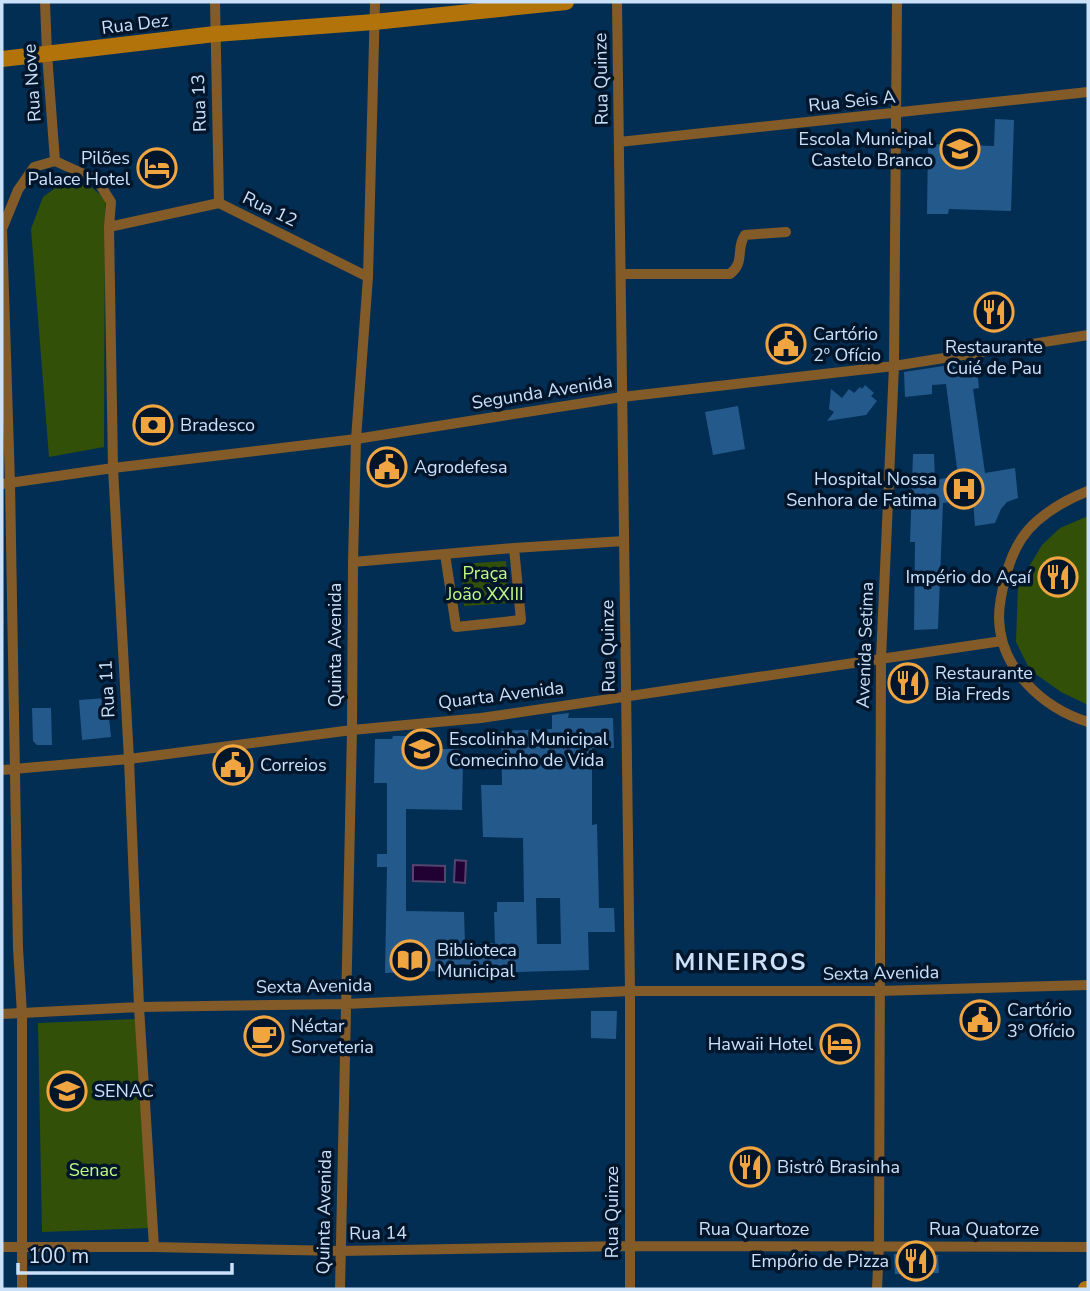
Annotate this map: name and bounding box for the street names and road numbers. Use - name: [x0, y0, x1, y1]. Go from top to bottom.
- street label: Rua Dez: [100, 8, 170, 40]
- street label: Rua Quinze: [588, 33, 614, 125]
- street label: Rua Nove: [17, 43, 47, 123]
- street label: Rua 13: [186, 74, 212, 132]
- street label: Rua Seis A: [807, 84, 897, 118]
- street label: Rua 12: [239, 186, 301, 232]
- street label: Segunda Avenida: [470, 369, 614, 415]
- street label: Avenida Setima: [851, 581, 879, 709]
- street label: Quinta Avenida: [323, 583, 347, 707]
- street label: Rua Quinze: [595, 600, 621, 692]
- street label: Rua 11: [94, 659, 120, 719]
- street label: Quarta Avenida: [437, 675, 565, 715]
- street label: Sexta Avenida: [823, 960, 939, 986]
- street label: Sexta Avenida: [256, 973, 372, 999]
- street label: Quinta Avenida: [311, 1150, 337, 1274]
- street label: Rua Quinze: [600, 1166, 624, 1258]
- street label: Rua Quartoze: [699, 1217, 809, 1241]
- street label: Rua Quatorze: [929, 1217, 1039, 1241]
- street label: Rua 14: [349, 1220, 407, 1246]

